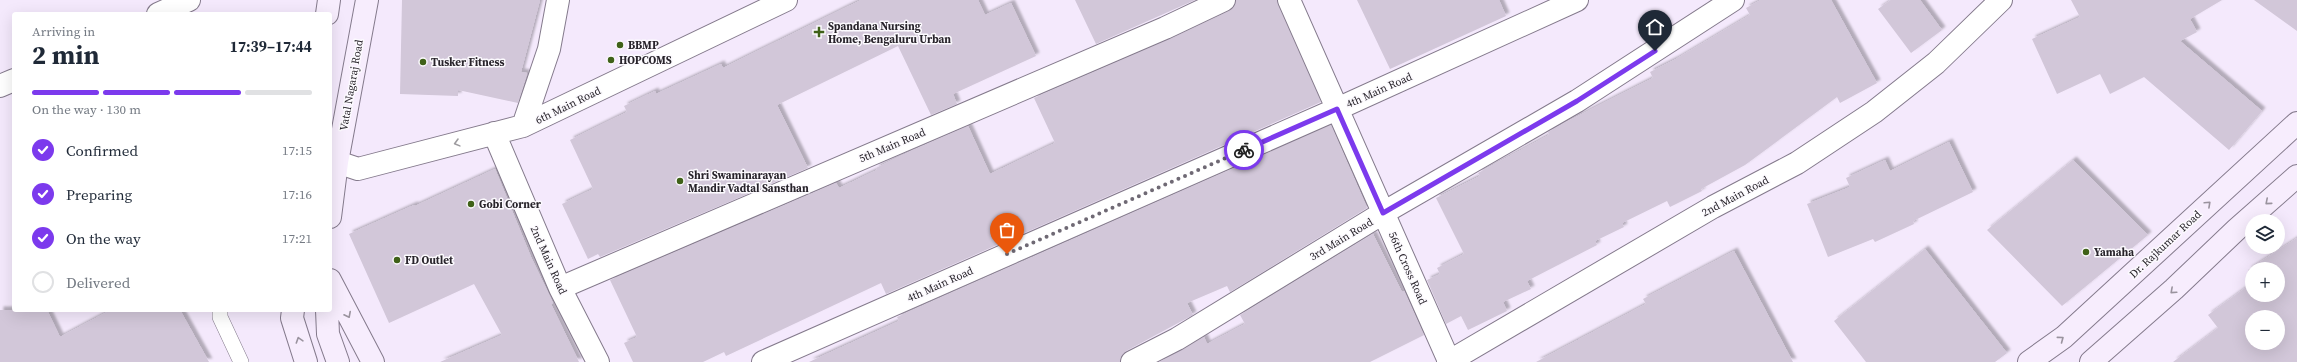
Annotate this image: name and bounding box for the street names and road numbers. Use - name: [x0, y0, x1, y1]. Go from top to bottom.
- street label: Vatal Nagaraj Road: [336, 38, 367, 132]
- street label: 4th Main Road: [1344, 69, 1415, 112]
- street label: 6th Main Road: [533, 83, 604, 128]
- street label: 5th Main Road: [857, 124, 928, 166]
- street label: 2nd Main Road: [1699, 172, 1772, 220]
- street label: Dr. Rajkumar Road: [2126, 207, 2205, 282]
- street label: 3rd Main Road: [1307, 214, 1376, 264]
- street label: 2nd Main Road: [527, 223, 571, 298]
- street label: 56th Cross Road: [1385, 229, 1431, 308]
- street label: 4th Main Road: [905, 263, 976, 306]

